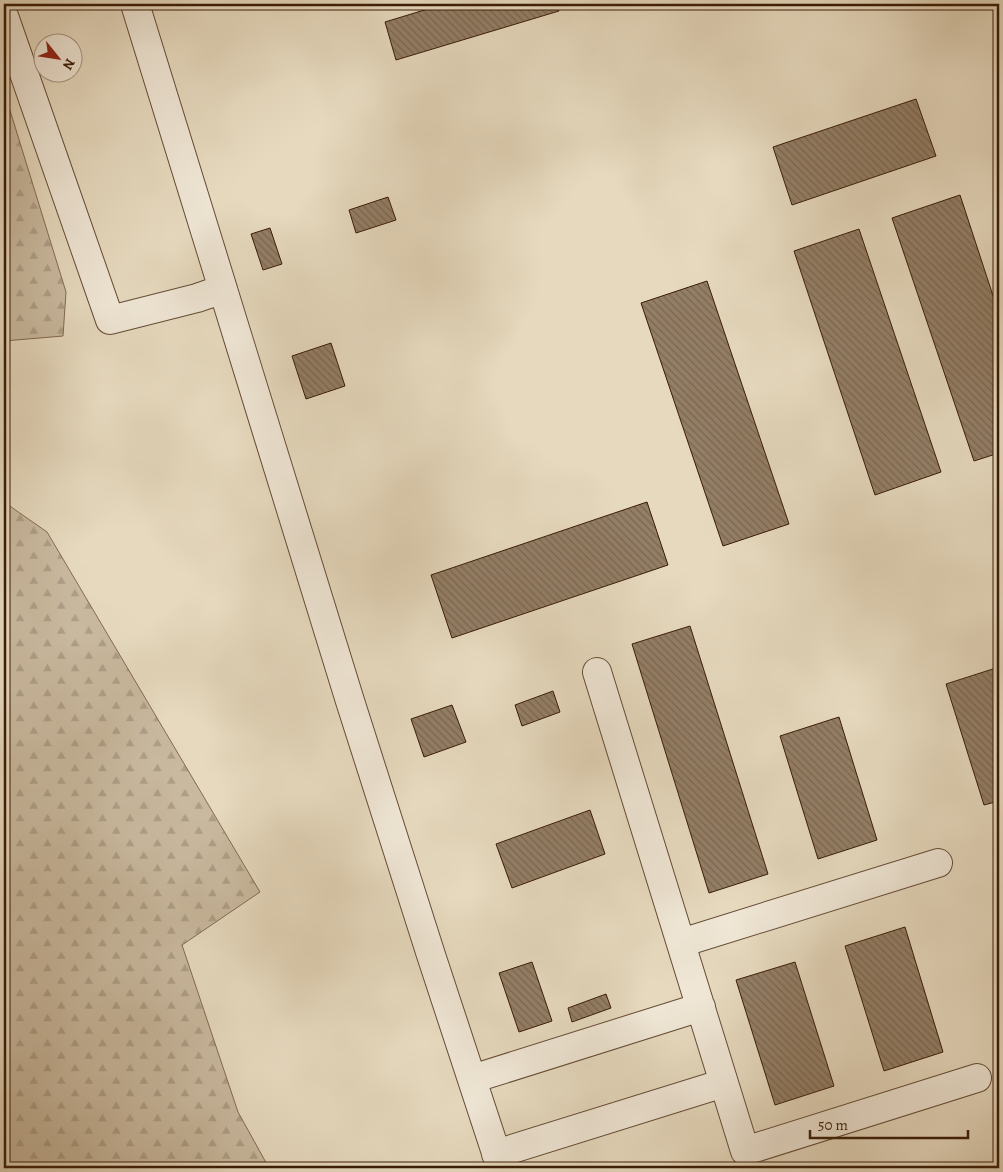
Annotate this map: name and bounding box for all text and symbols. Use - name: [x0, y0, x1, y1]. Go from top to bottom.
- north arrow: [32, 32, 82, 82]
- text: N: [58, 55, 80, 73]
- scale bar: [810, 1107, 968, 1139]
- text: 50 m: [818, 1115, 848, 1135]

